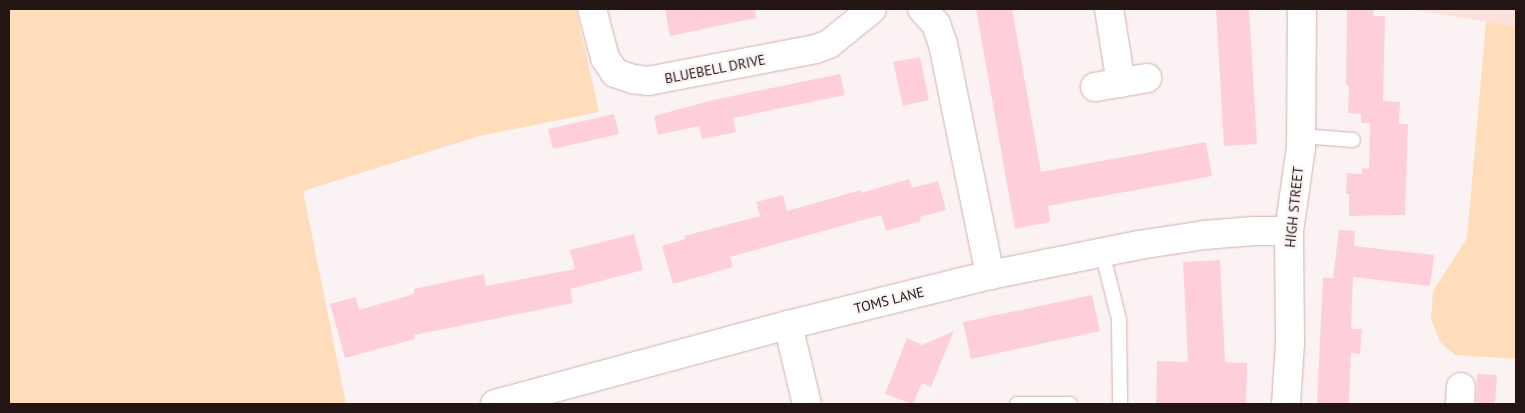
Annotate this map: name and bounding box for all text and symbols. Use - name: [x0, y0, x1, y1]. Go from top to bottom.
- street label: BLUEBELL DRIVE: [663, 51, 767, 87]
- street label: HIGH STREET: [1281, 166, 1307, 248]
- street label: TOMS LANE: [852, 283, 926, 317]

